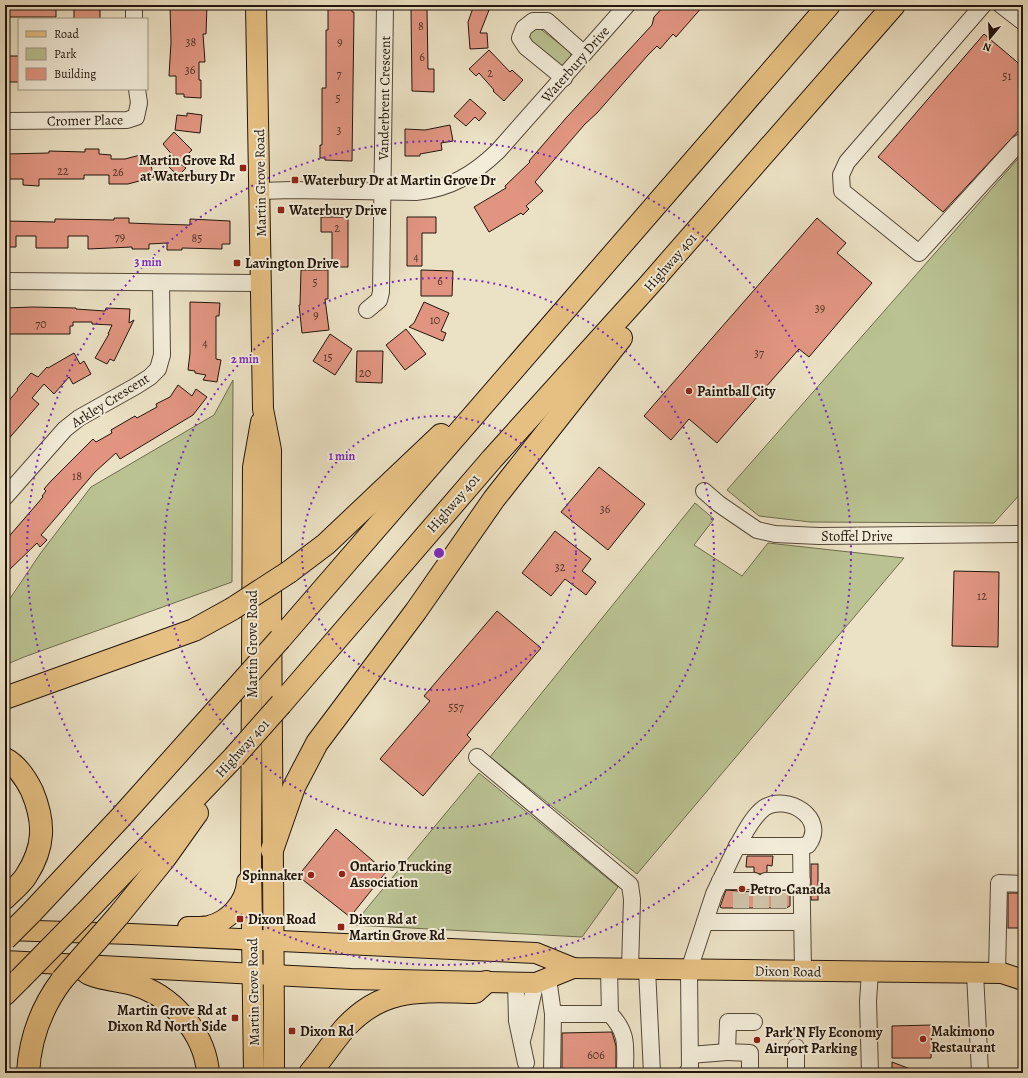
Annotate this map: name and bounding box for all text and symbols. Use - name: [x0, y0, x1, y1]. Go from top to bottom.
- legend: [18, 18, 148, 90]
- house number: 8: [418, 18, 424, 34]
- north arrow: [970, 18, 1010, 58]
- street label: Waterbury Drive: [536, 22, 614, 107]
- text: Road: [54, 26, 80, 42]
- house number: 38: [186, 34, 197, 50]
- house number: 9: [337, 34, 343, 50]
- street label: Vanderbrent Crescent: [374, 35, 395, 161]
- text: N: [981, 39, 993, 55]
- text: Park: [54, 46, 77, 62]
- house number: 6: [419, 49, 425, 65]
- house number: 36: [185, 62, 196, 78]
- house number: 2: [487, 65, 493, 81]
- text: Building: [54, 66, 96, 82]
- house number: 7: [336, 66, 342, 82]
- house number: 51: [1002, 68, 1012, 84]
- house number: 5: [335, 90, 341, 106]
- street label: Cromer Place: [47, 110, 123, 131]
- house number: 3: [337, 122, 342, 138]
- street label: Martin Grove Road: [250, 128, 271, 237]
- place label: Martin Grove Rd at Waterbury Dr: [139, 151, 235, 186]
- house number: 22: [57, 163, 69, 179]
- marker: Martin Grove Rd at Waterbury Dr: [238, 163, 248, 173]
- house number: 26: [112, 164, 124, 180]
- place label: Waterbury Dr at Martin Grove Dr: [302, 171, 496, 190]
- marker: Waterbury Dr at Martin Grove Dr: [290, 175, 300, 185]
- place label: Waterbury Drive: [288, 201, 388, 220]
- marker: Waterbury Drive: [276, 205, 286, 215]
- house number: 2: [334, 220, 340, 236]
- house number: 79: [115, 229, 125, 245]
- street label: Highway 401: [640, 229, 701, 296]
- house number: 85: [192, 230, 202, 246]
- house number: 4: [413, 249, 419, 265]
- text: 3 min: [134, 254, 162, 270]
- place label: Lavington Drive: [245, 254, 340, 273]
- marker: Lavington Drive: [232, 258, 242, 268]
- house number: 6: [437, 273, 443, 289]
- house number: 5: [312, 274, 318, 290]
- house number: 39: [815, 300, 825, 316]
- house number: 9: [313, 307, 319, 323]
- house number: 10: [430, 312, 440, 328]
- house number: 70: [35, 316, 47, 332]
- house number: 4: [202, 335, 208, 351]
- house number: 37: [754, 345, 765, 361]
- house number: 15: [323, 349, 333, 365]
- text: 2 min: [231, 351, 259, 367]
- house number: 20: [359, 365, 371, 381]
- street label: Arkley Crescent: [67, 369, 153, 433]
- place label: Paintball City: [697, 382, 776, 401]
- marker: Paintball City: [684, 386, 694, 396]
- text: 1 min: [329, 448, 356, 464]
- house number: 18: [72, 468, 82, 484]
- street label: Highway 401: [423, 470, 484, 537]
- house number: 36: [600, 501, 611, 517]
- street label: Stoffel Drive: [821, 527, 893, 546]
- centre of rings: [432, 546, 446, 560]
- house number: 32: [555, 559, 566, 575]
- house number: 12: [977, 588, 987, 604]
- street label: Martin Grove Road: [243, 590, 262, 698]
- house number: 557: [448, 699, 465, 715]
- street label: Highway 401: [211, 715, 274, 781]
- place label: Ontario Trucking Association: [349, 857, 452, 892]
- place label: Spinnaker: [242, 866, 303, 885]
- marker: Ontario Trucking Association: [337, 869, 347, 879]
- marker: Spinnaker: [306, 870, 316, 880]
- place label: Petro-Canada: [750, 880, 831, 899]
- marker: Petro-Canada: [737, 884, 747, 894]
- place label: Dixon Road: [248, 910, 317, 929]
- place label: Dixon Rd at Martin Grove Rd: [349, 910, 446, 945]
- marker: Dixon Road: [235, 914, 245, 924]
- marker: Dixon Rd at Martin Grove Rd: [336, 922, 346, 932]
- street label: Martin Grove Road: [243, 937, 264, 1046]
- street label: Dixon Road: [754, 961, 822, 982]
- place label: Martin Grove Rd at Dixon Rd North Side: [107, 1001, 228, 1036]
- marker: Martin Grove Rd at Dixon Rd North Side: [230, 1013, 240, 1023]
- place label: Dixon Rd: [300, 1022, 355, 1041]
- place label: Makimono Restaurant: [931, 1022, 996, 1057]
- place label: Park'N Fly Economy Airport Parking: [764, 1023, 883, 1058]
- marker: Dixon Rd: [287, 1026, 297, 1036]
- marker: Makimono Restaurant: [918, 1034, 928, 1044]
- marker: Park'N Fly Economy Airport Parking: [752, 1035, 762, 1045]
- house number: 606: [587, 1047, 605, 1063]

